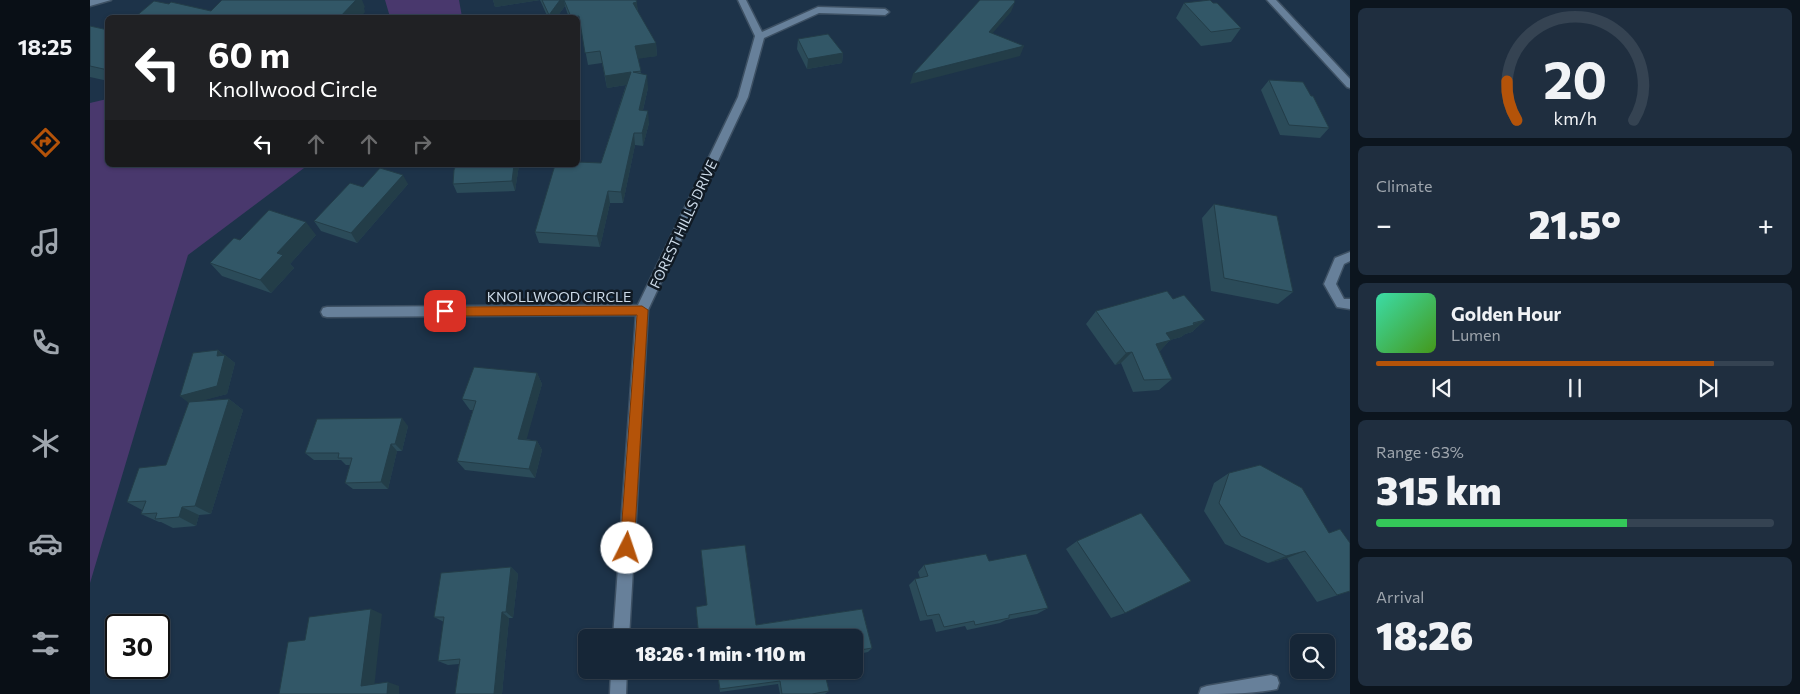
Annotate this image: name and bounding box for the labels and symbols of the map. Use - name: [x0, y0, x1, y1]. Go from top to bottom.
- street label: FOREST HILLS DRIVE: [646, 157, 720, 291]
- street label: KNOLLWOOD CIRCLE: [487, 288, 631, 305]
- pin: [424, 290, 466, 332]
- position arrow: [600, 521, 652, 573]
- speed limit sign: 30: [105, 614, 170, 679]

